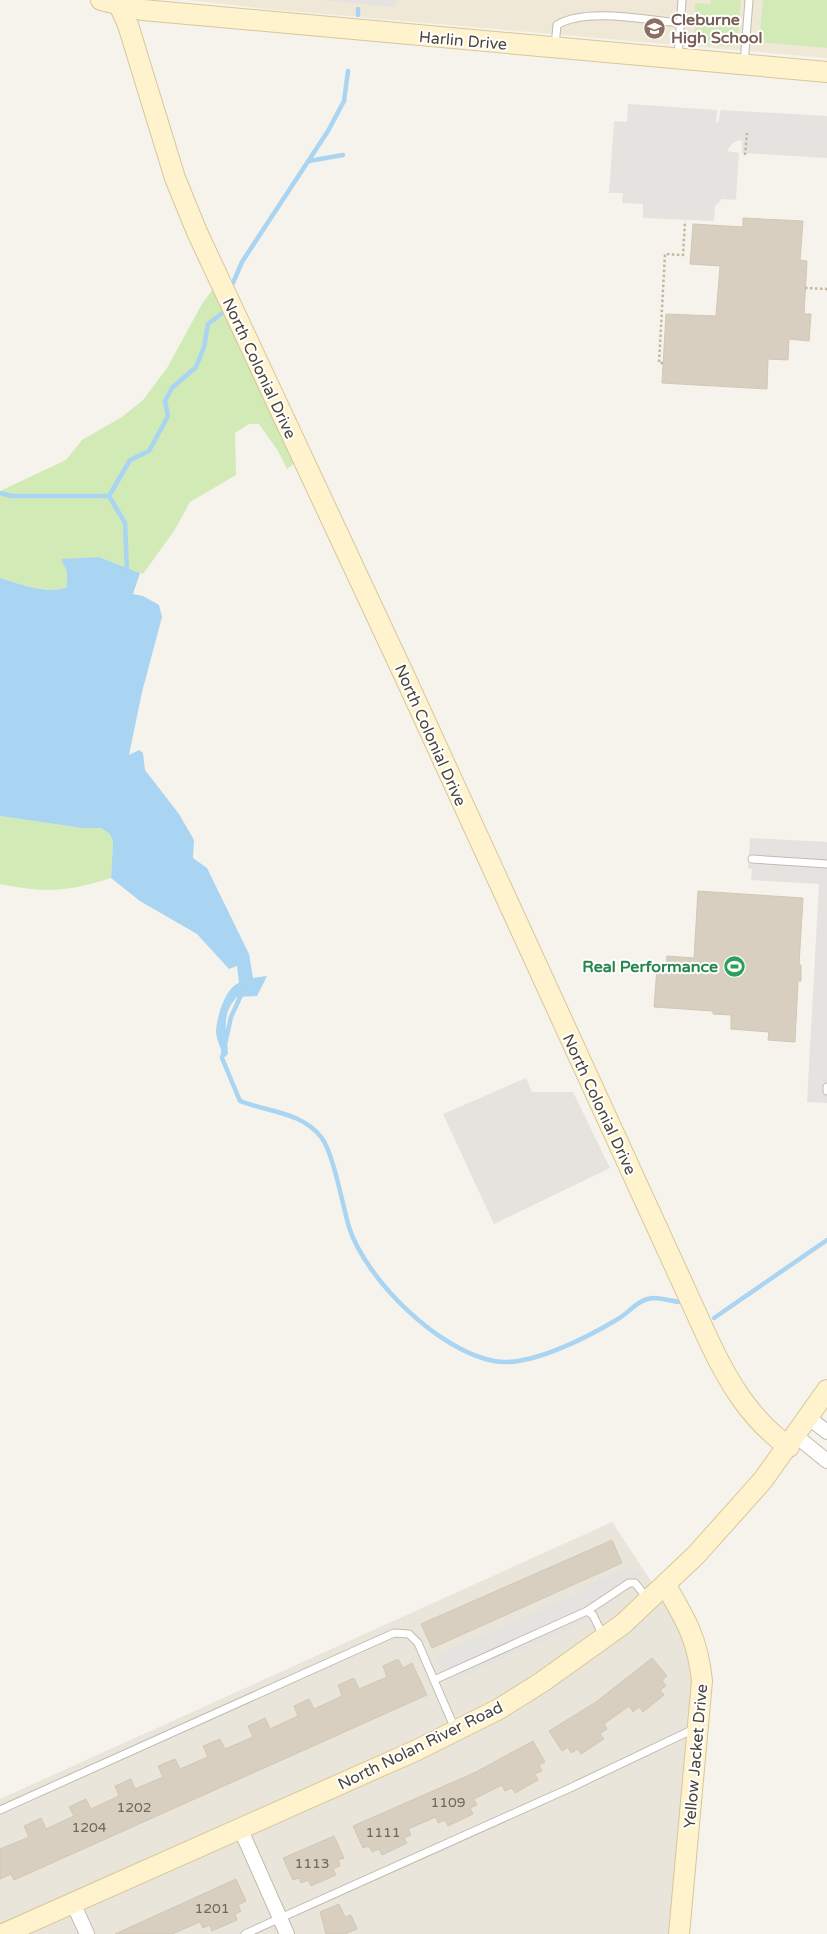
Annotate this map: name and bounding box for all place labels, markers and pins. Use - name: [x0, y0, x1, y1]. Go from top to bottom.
- place label: Cleburne High School: [671, 10, 762, 48]
- school or university icon: Cleburne High School: [643, 16, 667, 40]
- sports icon: Real Performance: [722, 954, 746, 978]
- place label: Real Performance: [582, 957, 718, 977]

